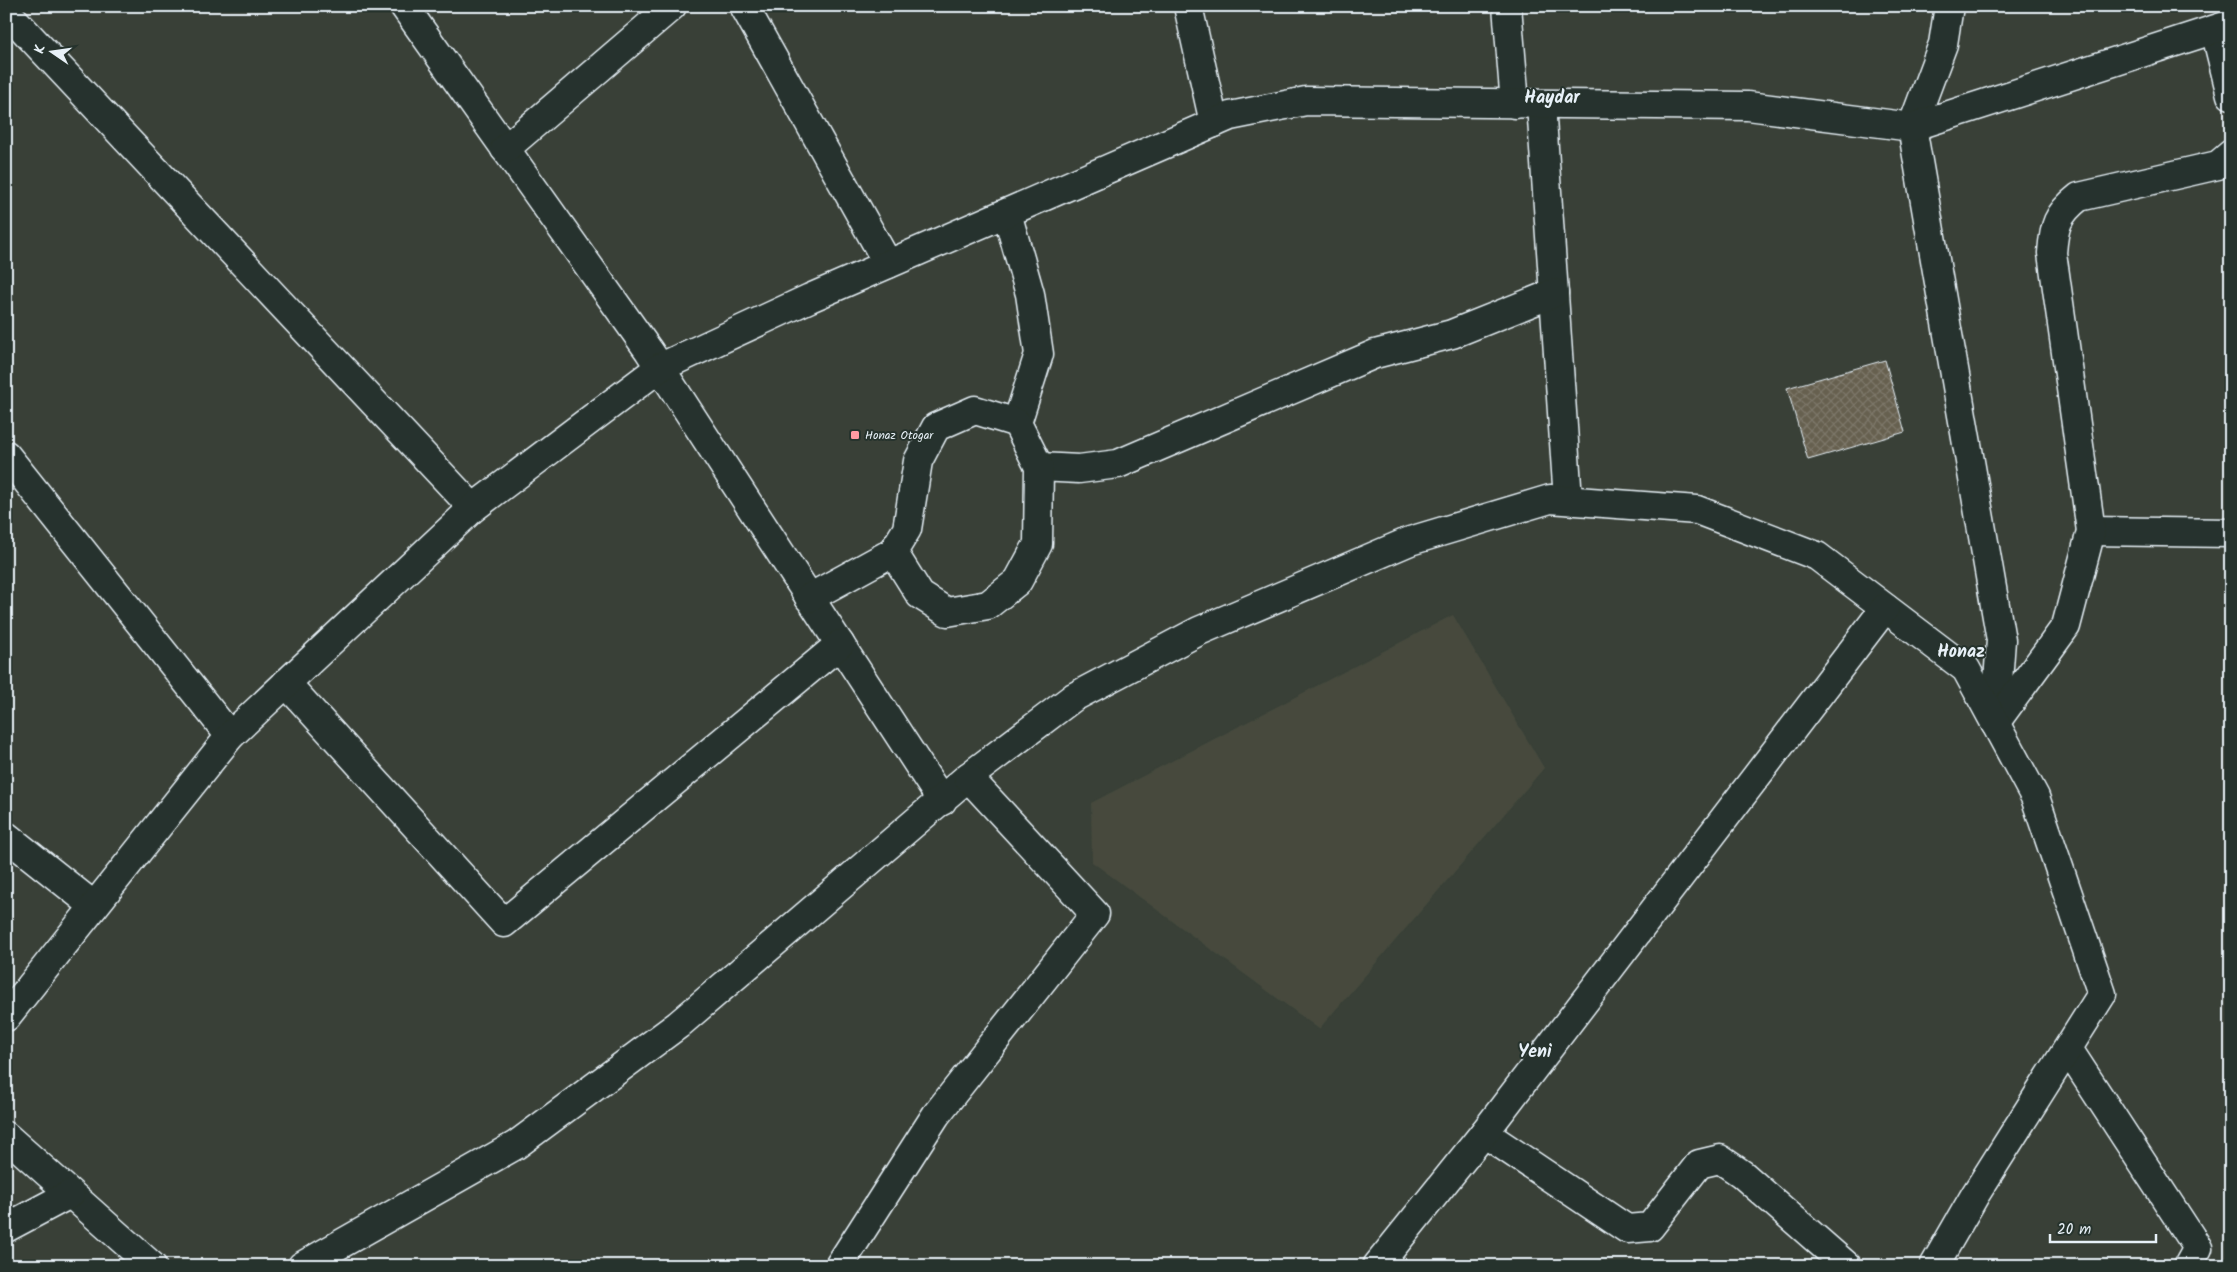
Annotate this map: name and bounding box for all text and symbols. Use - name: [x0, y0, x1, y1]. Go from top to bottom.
- north arrow: [28, 28, 78, 78]
- text: K: [29, 42, 52, 56]
- district label: Haydar: [1524, 84, 1581, 113]
- place label: Honaz Otogar: [865, 426, 934, 445]
- marker: Honaz Otogar: [849, 429, 861, 441]
- district label: Honaz: [1937, 638, 1985, 667]
- district label: Yeni: [1518, 1038, 1552, 1067]
- scale bar: [2050, 1212, 2156, 1244]
- text: 20 m: [2057, 1218, 2091, 1242]

